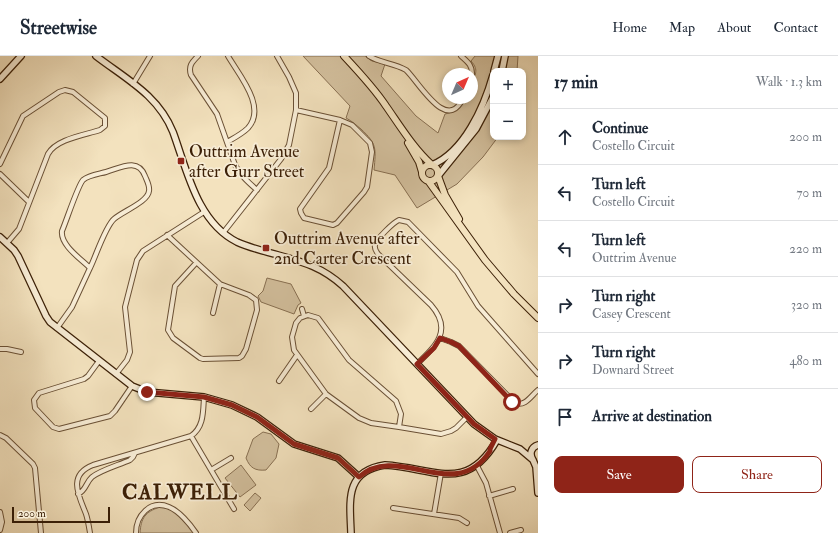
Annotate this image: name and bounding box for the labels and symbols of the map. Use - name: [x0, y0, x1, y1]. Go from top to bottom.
- north arrow: [442, 68, 478, 104]
- place label: Outtrim Avenue after Gurr Street: [189, 141, 305, 182]
- marker: Outtrim Avenue after Gurr Street: [176, 156, 186, 166]
- place label: Outtrim Avenue after 2nd Carter Crescent: [274, 228, 420, 269]
- marker: Outtrim Avenue after 2nd Carter Crescent: [261, 243, 271, 253]
- route end: [138, 383, 156, 401]
- route start: [503, 393, 521, 411]
- district label: CALWELL: [122, 479, 238, 506]
- scale bar: [12, 505, 110, 524]

